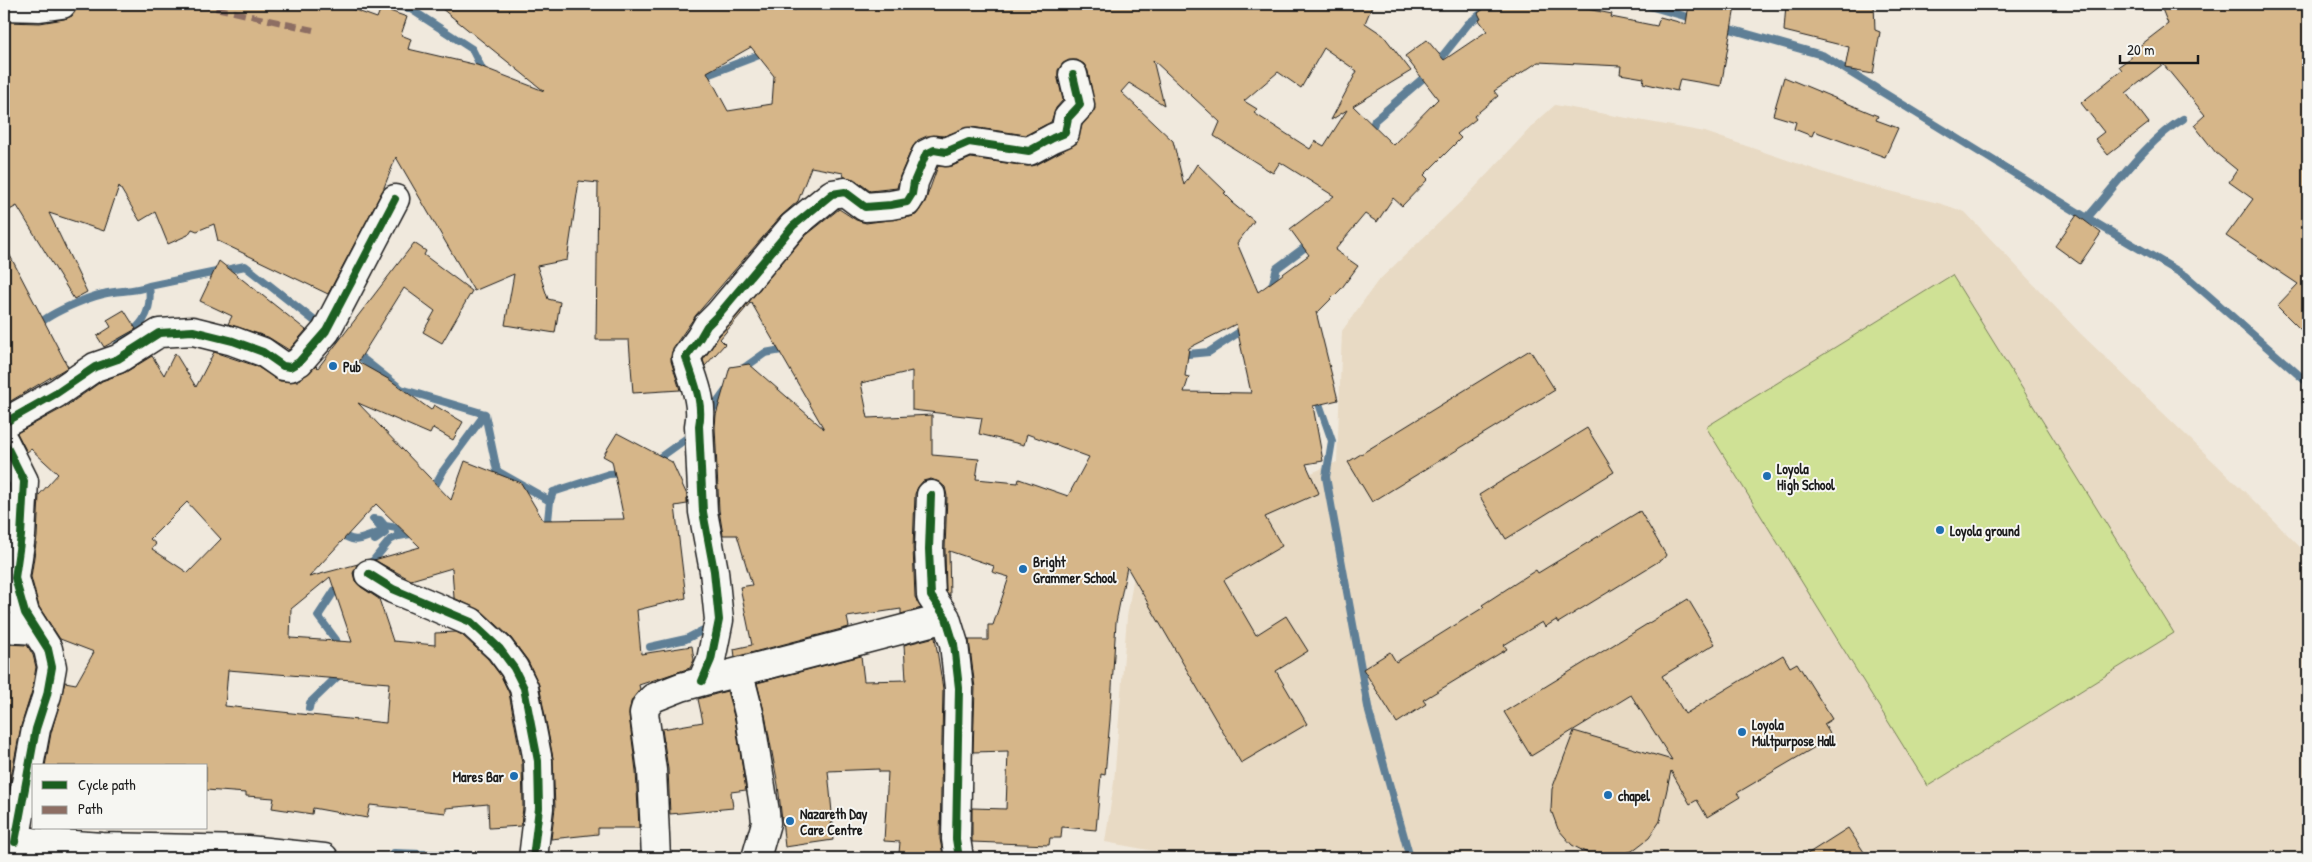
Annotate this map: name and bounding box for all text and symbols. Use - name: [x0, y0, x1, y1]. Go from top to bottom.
- scale bar: [2120, 32, 2197, 64]
- text: 20 m: [2127, 39, 2154, 60]
- place label: Pub: [343, 357, 361, 376]
- marker: Pub: [327, 360, 339, 372]
- place label: Loyola High School: [1777, 459, 1835, 496]
- marker: Loyola High School: [1761, 470, 1773, 482]
- place label: Loyola ground: [1950, 521, 2020, 542]
- marker: Loyola ground: [1934, 524, 1946, 536]
- place label: Bright Grammer School: [1033, 552, 1117, 587]
- marker: Bright Grammer School: [1017, 563, 1029, 575]
- place label: Loyola Multpurpose Hall: [1752, 715, 1836, 752]
- marker: Loyola Multpurpose Hall: [1736, 726, 1748, 738]
- legend: [32, 764, 208, 830]
- place label: Mares Bar: [453, 767, 505, 786]
- marker: Mares Bar: [508, 770, 520, 782]
- text: Cycle path: [78, 774, 136, 795]
- place label: chapel: [1618, 786, 1650, 807]
- marker: chapel: [1602, 789, 1614, 801]
- text: Path: [78, 798, 103, 819]
- place label: Nazareth Day Care Centre: [800, 804, 867, 839]
- marker: Nazareth Day Care Centre: [784, 815, 796, 827]

